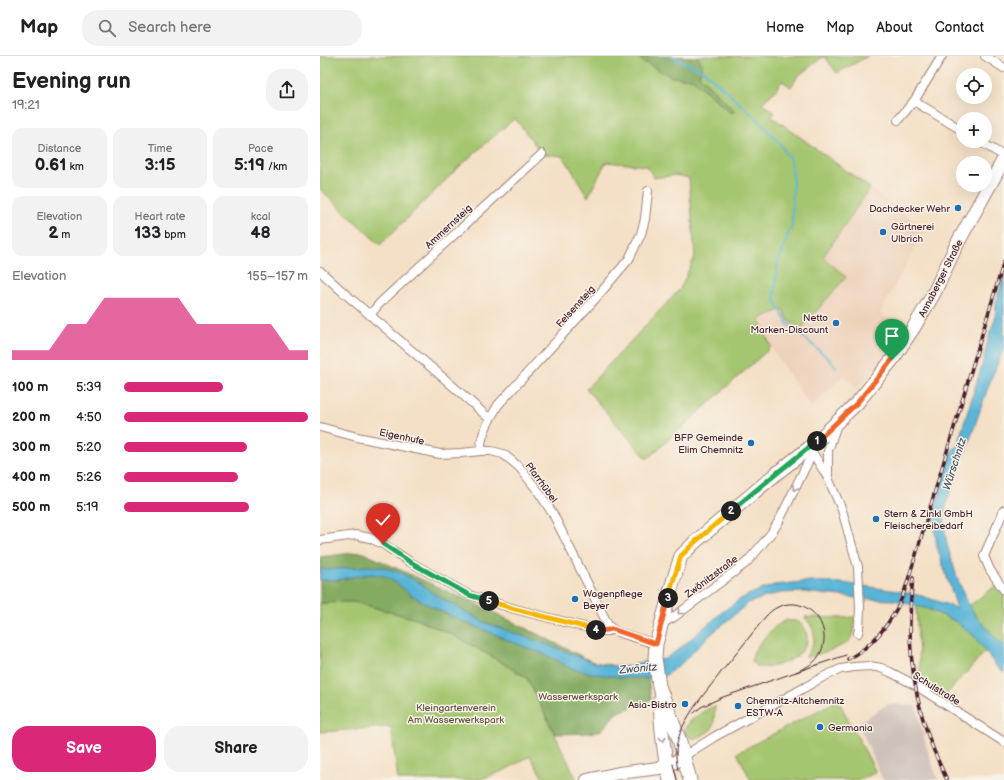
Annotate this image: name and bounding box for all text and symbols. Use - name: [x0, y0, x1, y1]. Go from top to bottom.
- search box: [82, 10, 362, 46]
- text: Map: [20, 16, 58, 39]
- icon: search: [96, 17, 118, 39]
- text: Search here: [128, 18, 211, 37]
- text: Home: [766, 19, 804, 36]
- text: Map: [826, 19, 854, 36]
- text: About: [876, 19, 913, 36]
- text: Contact: [935, 19, 984, 36]
- text: Evening run: [12, 68, 131, 95]
- map controls: [956, 68, 992, 192]
- button: locate: [956, 68, 992, 104]
- button: share: [266, 69, 308, 111]
- text: 19:21: [12, 97, 40, 113]
- button: +: [956, 112, 992, 148]
- text: Distance: [37, 142, 81, 155]
- text: Time: [148, 142, 172, 155]
- text: Pace: [248, 142, 273, 155]
- text: 0.61: [35, 155, 66, 175]
- text: 3:15: [145, 155, 175, 175]
- text: 5:19: [234, 155, 265, 175]
- button: −: [956, 156, 992, 192]
- text: km: [66, 160, 84, 173]
- text: /km: [265, 160, 287, 173]
- street label: Ammernsteig: [423, 202, 475, 251]
- place label: Dachdecker Wehr: [869, 203, 950, 215]
- marker: Dachdecker Wehr: [953, 203, 963, 213]
- text: Elevation: [36, 210, 82, 223]
- text: Heart rate: [135, 210, 185, 223]
- text: kcal: [251, 210, 271, 223]
- place label: Gärtnerei Ulbrich: [891, 221, 934, 245]
- text: 2: [48, 223, 58, 243]
- text: 133: [134, 223, 161, 243]
- text: 48: [251, 223, 271, 243]
- marker: Gärtnerei Ulbrich: [878, 227, 888, 237]
- text: m: [58, 228, 70, 241]
- text: bpm: [161, 228, 186, 241]
- street label: Annaberger Straße: [916, 238, 966, 319]
- text: Elevation: [12, 268, 66, 284]
- text: 155–157 m: [247, 268, 308, 284]
- street label: Felsensteig: [554, 283, 598, 330]
- place label: Netto Marken-Discount: [750, 312, 828, 336]
- marker: Netto Marken-Discount: [831, 318, 841, 328]
- pin: [875, 319, 909, 360]
- icon: arrive: [881, 325, 903, 347]
- text: 100 m: [12, 379, 48, 395]
- text: 5:39: [76, 379, 102, 395]
- text: 200 m: [12, 409, 50, 425]
- text: 4:50: [76, 409, 102, 425]
- street label: Eigenhufe: [378, 426, 426, 448]
- pin: 1: [807, 431, 827, 451]
- place label: BFP Gemeinde Elim Chemnitz: [674, 432, 743, 456]
- text: 1: [815, 434, 819, 447]
- water label: Würschnitz: [940, 436, 969, 492]
- marker: BFP Gemeinde Elim Chemnitz: [746, 438, 756, 448]
- text: 300 m: [12, 439, 50, 455]
- text: 5:20: [76, 439, 101, 455]
- street label: Pfarrhübel: [523, 460, 560, 505]
- text: 400 m: [12, 469, 50, 485]
- text: 5:26: [76, 469, 102, 485]
- one-way arrow: [792, 484, 800, 491]
- text: 500 m: [12, 499, 50, 515]
- text: 5:19: [76, 499, 99, 515]
- pin: 2: [721, 501, 741, 521]
- pin: [366, 503, 400, 544]
- text: 2: [728, 504, 734, 517]
- place label: Stern & Zinkl GmbH Fleischereibedarf: [884, 508, 973, 532]
- icon: check: [372, 509, 394, 531]
- marker: Stern & Zinkl GmbH Fleischereibedarf: [871, 514, 881, 524]
- street label: Zwönitzstraße: [682, 553, 740, 601]
- place label: Wagenpflege Beyer: [583, 588, 643, 612]
- pin: 3: [658, 588, 678, 608]
- pin: 5: [479, 591, 499, 611]
- text: 3: [665, 591, 671, 604]
- text: 5: [486, 594, 492, 607]
- marker: Wagenpflege Beyer: [570, 594, 580, 604]
- one-way arrow: [678, 607, 685, 614]
- pin: 4: [586, 620, 606, 640]
- text: 4: [593, 623, 599, 636]
- water label: Zwönitz: [618, 660, 658, 677]
- street label: Schulstraße: [911, 670, 962, 708]
- park label: Wasserwerkspark: [538, 691, 618, 703]
- place label: Chemnitz-Altchemnitz ESTW-A: [746, 695, 844, 719]
- place label: Asia-Bistro: [628, 699, 677, 711]
- marker: Asia-Bistro: [680, 699, 690, 709]
- marker: Chemnitz-Altchemnitz ESTW-A: [733, 701, 743, 711]
- park label: Kleingartenverein Am Wasserwerkspark: [408, 702, 504, 726]
- marker: Germania: [815, 722, 825, 732]
- place label: Germania: [828, 722, 873, 734]
- button: Save: [12, 726, 156, 772]
- button: Share: [164, 726, 308, 772]
- one-way arrow: [658, 736, 667, 742]

